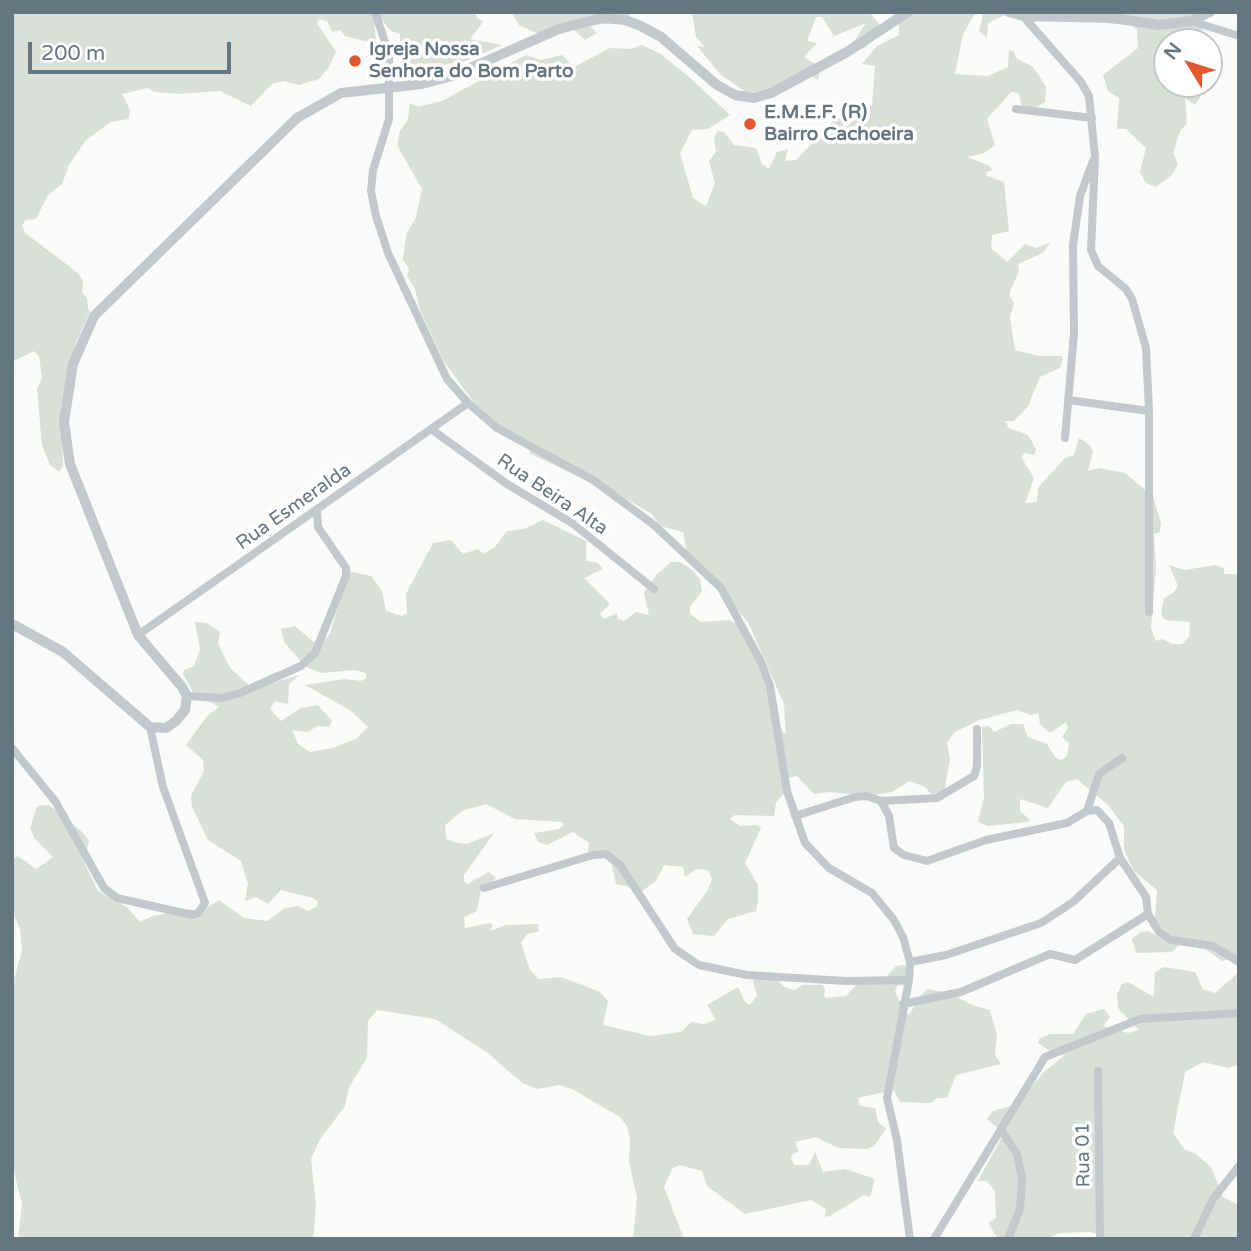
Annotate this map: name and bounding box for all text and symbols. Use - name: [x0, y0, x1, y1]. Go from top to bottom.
- scale bar: [32, 28, 234, 72]
- north arrow: [1153, 28, 1223, 98]
- place label: Igreja Nossa Senhora do Bom Parto: [369, 39, 573, 83]
- text: N: [1160, 39, 1186, 64]
- text: 200 m: [41, 41, 105, 66]
- marker: Igreja Nossa Senhora do Bom Parto: [347, 53, 363, 69]
- place label: E.M.E.F. (R) Bairro Cachoeira: [764, 102, 914, 146]
- marker: E.M.E.F. (R) Bairro Cachoeira: [742, 116, 758, 132]
- street label: Rua Beira Alta: [492, 450, 612, 540]
- street label: Rua Esmeralda: [232, 459, 356, 555]
- street label: Rua 01: [1072, 1123, 1096, 1187]

